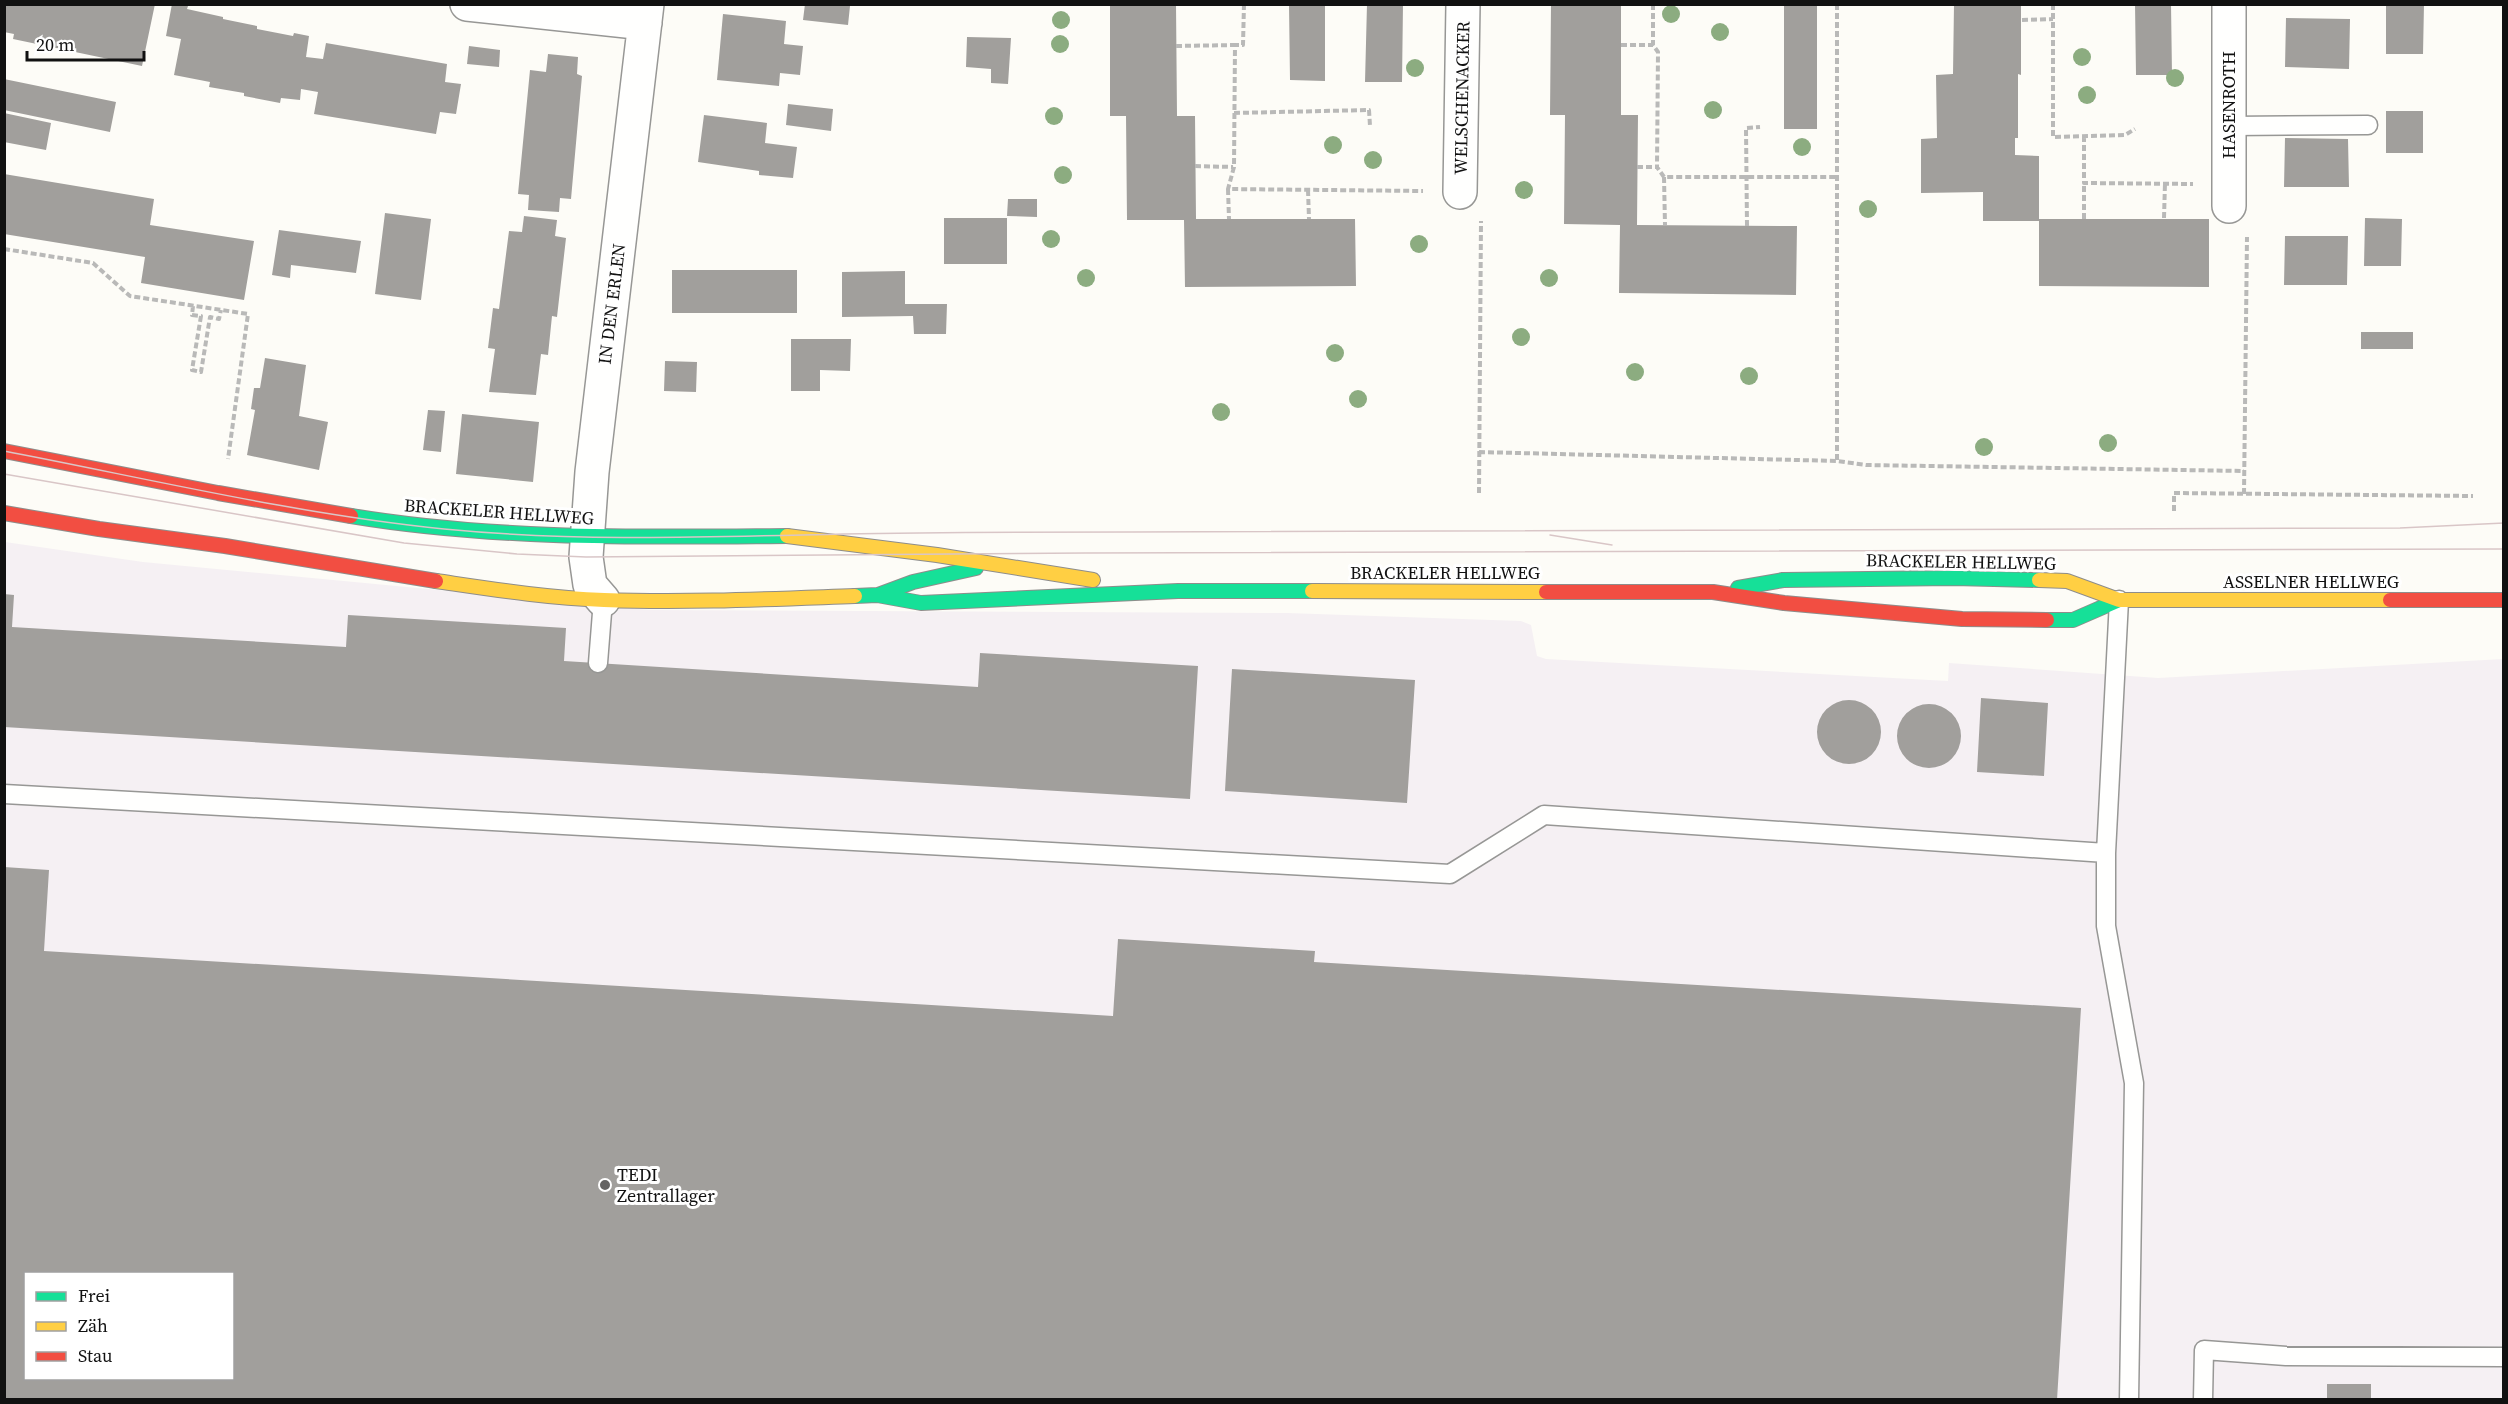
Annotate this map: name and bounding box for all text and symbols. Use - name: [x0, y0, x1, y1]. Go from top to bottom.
- street label: WELSCHENACKER: [1448, 21, 1475, 175]
- scale bar: [27, 24, 144, 62]
- text: 20 m: [36, 32, 74, 57]
- street label: HASENROTH: [2216, 51, 2241, 159]
- street label: IN DEN ERLEN: [592, 242, 631, 366]
- street label: BRACKELER HELLWEG: [403, 492, 595, 531]
- street label: BRACKELER HELLWEG: [1866, 547, 2056, 576]
- street label: BRACKELER HELLWEG: [1350, 560, 1540, 585]
- street label: ASSELNER HELLWEG: [2223, 569, 2399, 594]
- place label: TEDI Zentrallager: [617, 1162, 715, 1208]
- marker: TEDI Zentrallager: [598, 1178, 612, 1192]
- legend: [24, 1272, 234, 1380]
- text: Frei: [78, 1283, 110, 1308]
- text: Zäh: [78, 1313, 108, 1338]
- text: Stau: [78, 1343, 113, 1368]

